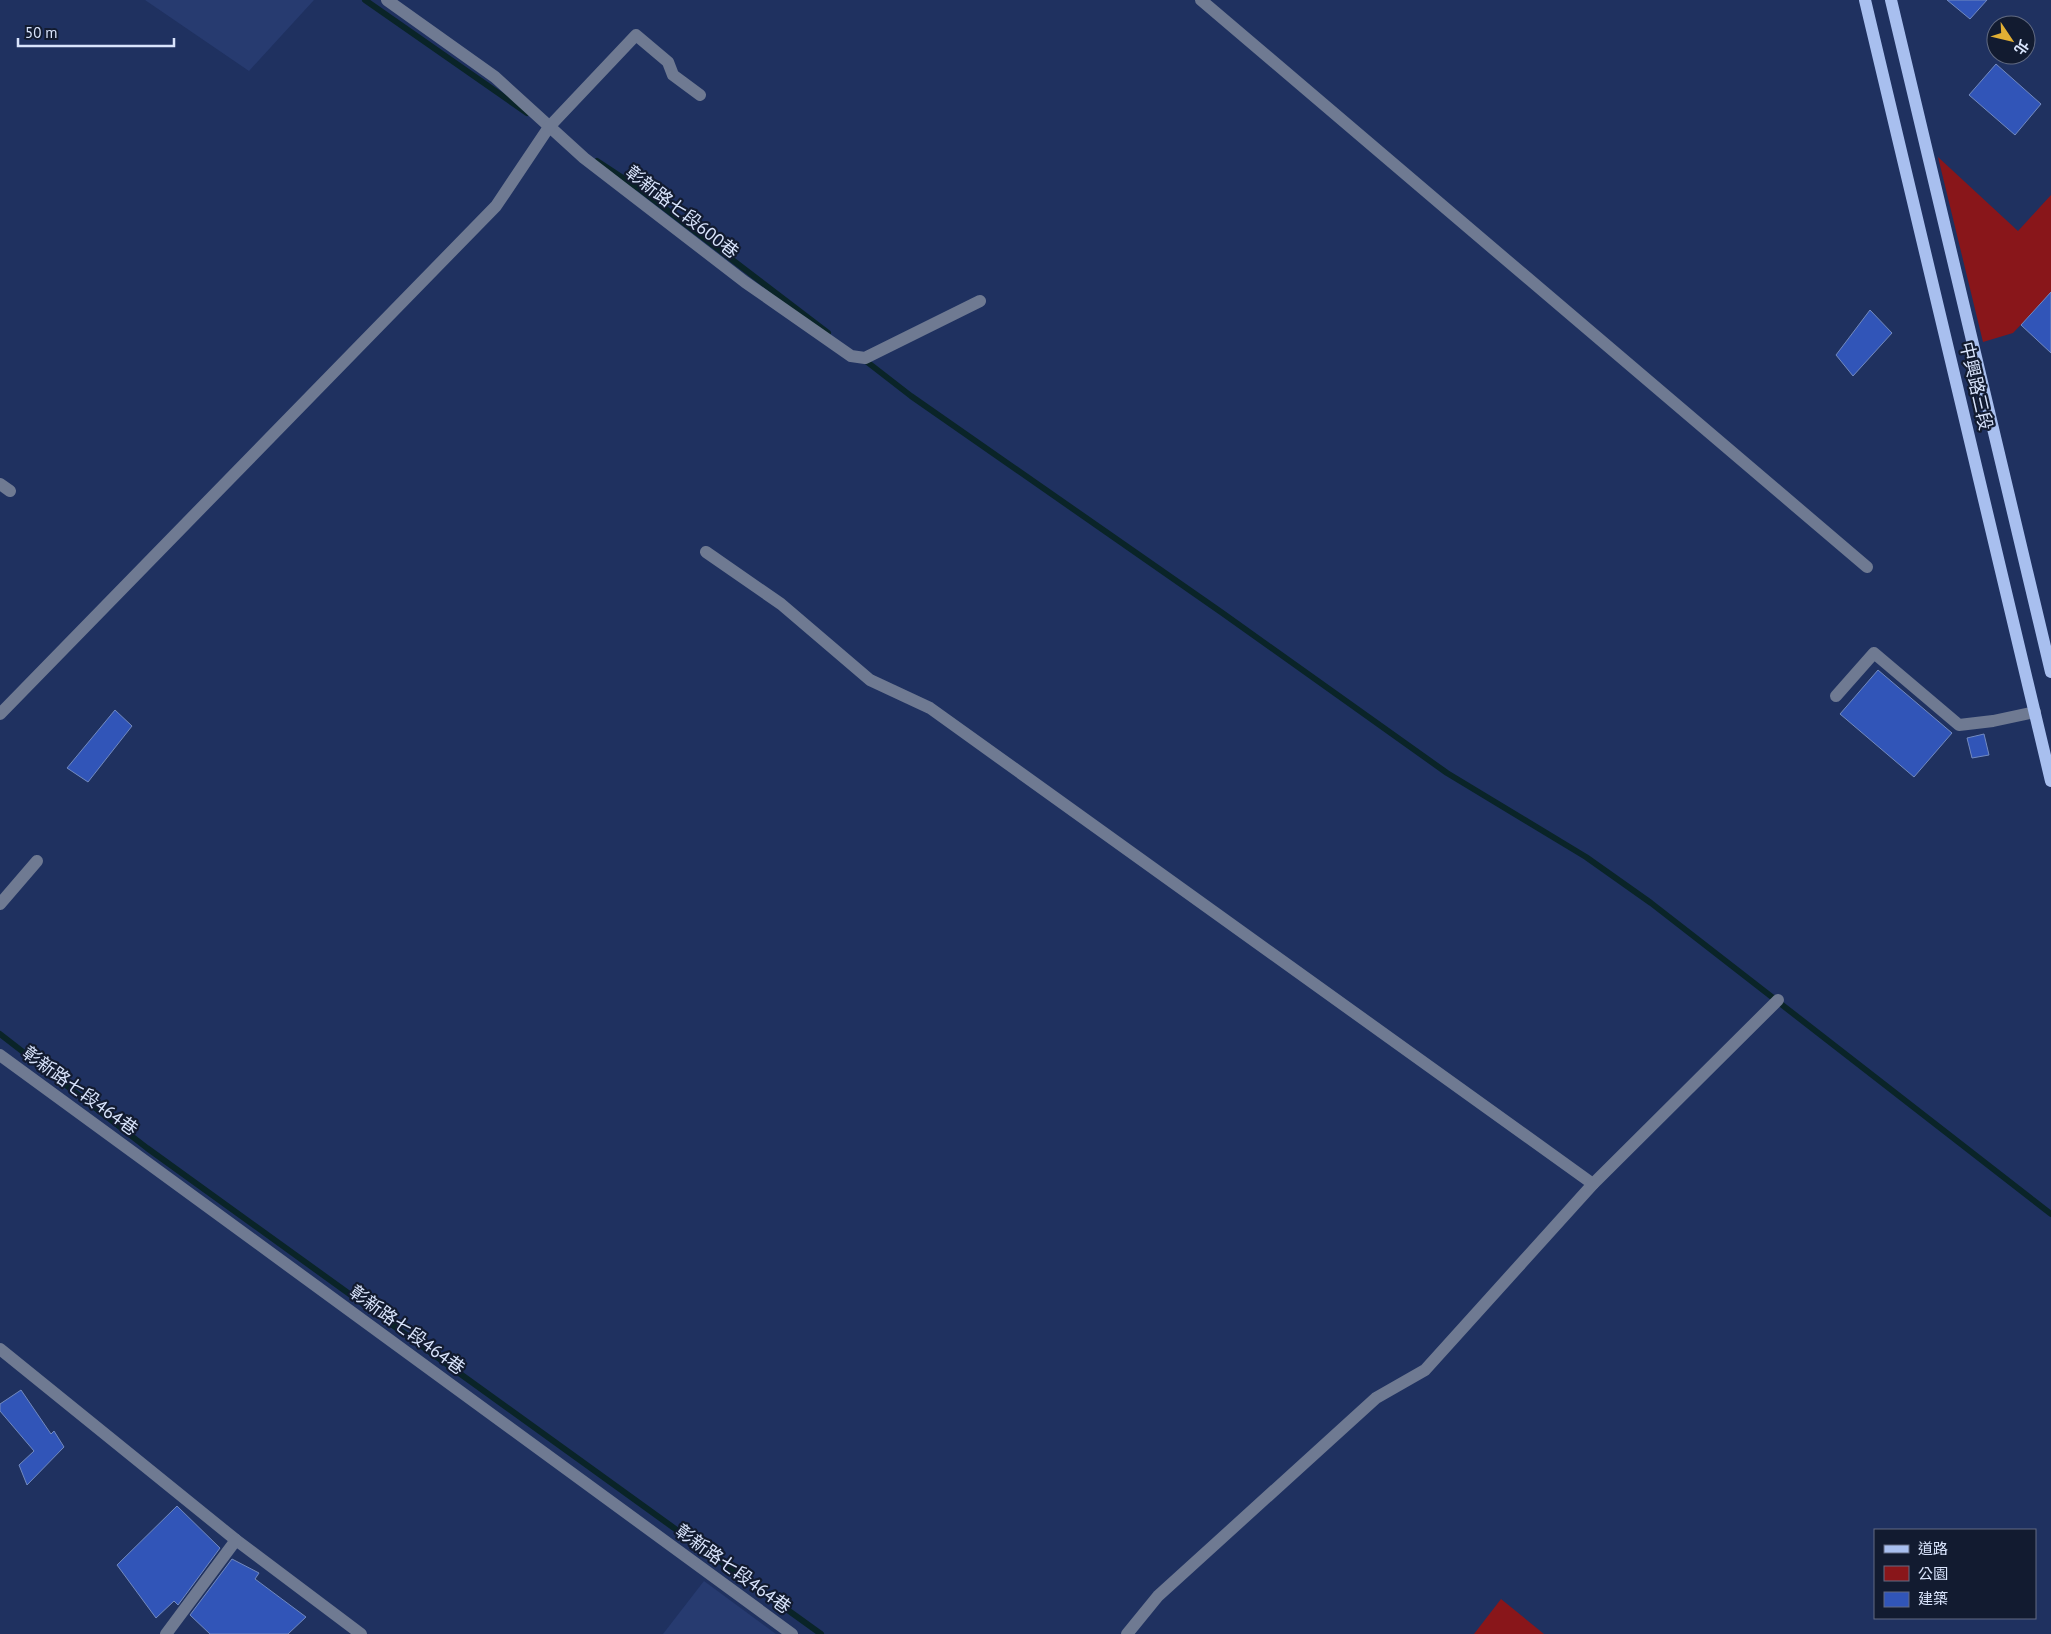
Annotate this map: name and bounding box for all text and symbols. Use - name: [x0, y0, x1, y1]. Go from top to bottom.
- scale bar: [18, 15, 174, 47]
- north arrow: [1986, 15, 2036, 65]
- text: 50 m: [25, 23, 58, 42]
- text: 北: [2010, 37, 2033, 58]
- street label: 彰新路七段600巷: [621, 160, 744, 263]
- street label: 中興路三段: [1955, 339, 1998, 432]
- street label: 彰新路七段464巷: [18, 1041, 143, 1140]
- street label: 彰新路七段464巷: [345, 1280, 470, 1379]
- street label: 彰新路七段464巷: [671, 1519, 796, 1618]
- legend: [1874, 1529, 2036, 1619]
- text: 道路: [1918, 1539, 1948, 1558]
- text: 公園: [1918, 1564, 1948, 1583]
- text: 建築: [1918, 1589, 1948, 1608]

